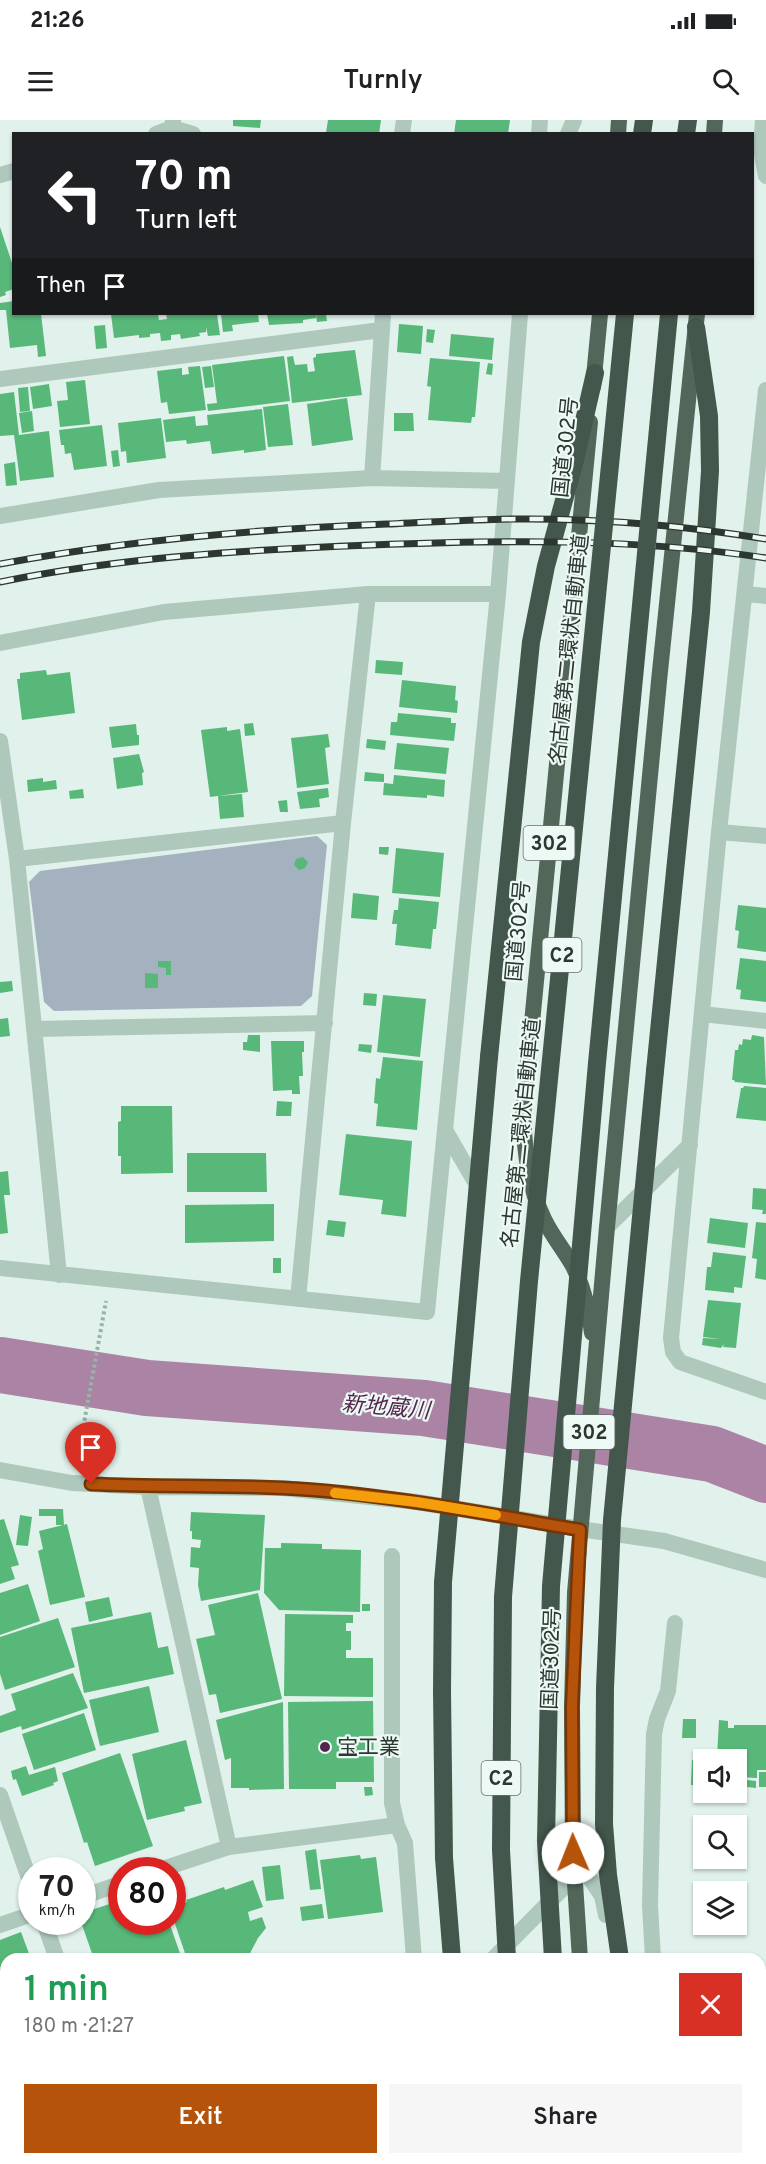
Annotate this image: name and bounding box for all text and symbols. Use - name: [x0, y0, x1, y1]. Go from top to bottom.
- text: 21:26: [30, 8, 85, 35]
- text: Turnly: [343, 64, 423, 98]
- icon: menu: [24, 65, 57, 98]
- icon: search: [709, 65, 742, 98]
- text: 70 m: [135, 152, 233, 205]
- icon: left: [36, 156, 114, 234]
- text: Turn left: [135, 204, 237, 238]
- icon: arrive: [98, 270, 131, 303]
- text: Then: [36, 273, 86, 300]
- street label: 国道302号: [548, 395, 585, 499]
- street label: 名古屋第二環状自動車道: [545, 533, 596, 765]
- road number: 302: [524, 826, 574, 860]
- street label: 国道302号: [502, 879, 537, 983]
- road number: C2: [542, 938, 582, 972]
- street label: 名古屋第二環状自動車道: [497, 1017, 548, 1249]
- water label: 新地蔵川: [341, 1391, 433, 1426]
- road number: 302: [564, 1415, 614, 1449]
- pin: [65, 1422, 116, 1484]
- icon: arrive: [74, 1431, 107, 1464]
- street label: 国道302号: [537, 1608, 568, 1710]
- place label: 宝工業: [337, 1735, 400, 1762]
- marker: 宝工業: [318, 1740, 332, 1754]
- map controls: [693, 1749, 747, 1935]
- button: sound: [693, 1749, 747, 1803]
- road number: C2: [482, 1761, 520, 1795]
- button: search: [693, 1815, 747, 1869]
- position arrow: [541, 1821, 605, 1885]
- speed limit sign: 80: [108, 1857, 186, 1935]
- text: 70: [39, 1870, 75, 1907]
- button: layers: [693, 1881, 747, 1935]
- text: km/h: [39, 1902, 75, 1921]
- text: 1 min: [24, 1968, 109, 2014]
- button: close: [679, 1973, 742, 2036]
- text: 180 m · 21:27: [24, 2014, 134, 2040]
- button: Exit: [24, 2084, 377, 2153]
- button: Share: [389, 2084, 742, 2153]

